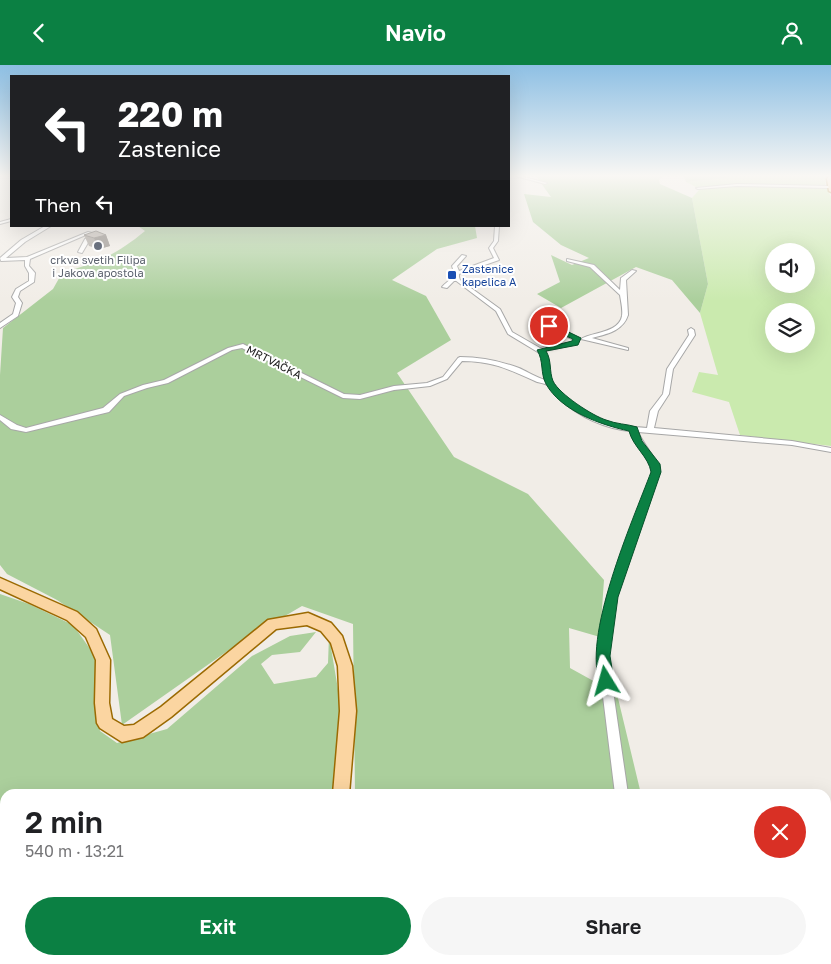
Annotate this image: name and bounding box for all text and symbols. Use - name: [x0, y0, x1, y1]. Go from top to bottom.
- icon: back: [25, 19, 53, 47]
- text: Navio: [385, 19, 446, 46]
- icon: person: [778, 19, 806, 47]
- text: 220 m: [118, 93, 223, 135]
- icon: left: [35, 95, 100, 160]
- text: Zastenice: [118, 135, 221, 162]
- icon: left: [91, 190, 119, 218]
- text: Then: [35, 193, 81, 216]
- marker: crkva svetih Filipa i Jakova apostola: [92, 240, 104, 252]
- map controls: [765, 243, 815, 353]
- button: sound: [765, 243, 815, 293]
- place label: crkva svetih Filipa i Jakova apostola: [50, 253, 146, 279]
- place label: Zastenice kapelica A: [462, 262, 517, 288]
- marker: Zastenice kapelica A: [446, 269, 458, 281]
- button: layers: [765, 303, 815, 353]
- pin: [528, 305, 570, 347]
- icon: arrive: [535, 312, 563, 340]
- street label: MRTVAČKA: [244, 342, 305, 381]
- position arrow: [579, 654, 631, 706]
- text: 2 min: [25, 804, 103, 840]
- button: close: [754, 806, 806, 858]
- text: 540 m · 13:21: [25, 841, 124, 861]
- button: Exit: [25, 897, 411, 955]
- button: Share: [421, 897, 806, 955]

